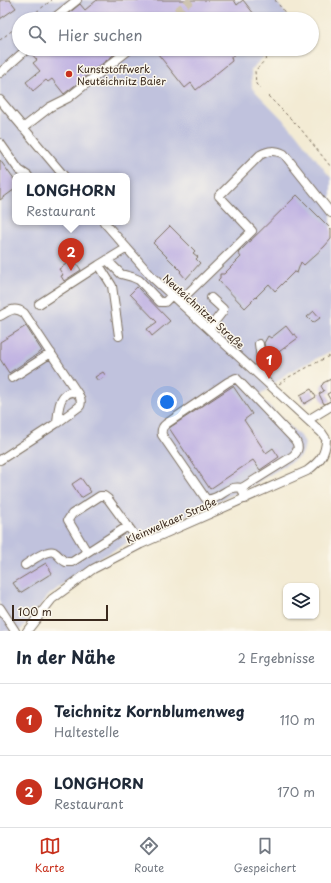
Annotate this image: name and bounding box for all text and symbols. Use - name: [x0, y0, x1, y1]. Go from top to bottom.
- search box: [12, 12, 319, 56]
- icon: search: [26, 23, 48, 45]
- text: Hier suchen: [58, 23, 143, 46]
- place label: Kunststoffwerk Neuteichnitz Baier: [77, 61, 166, 88]
- marker: Kunststoffwerk Neuteichnitz Baier: [64, 69, 74, 79]
- popup: [12, 173, 130, 225]
- text: LONGHORN: [26, 178, 116, 201]
- text: Restaurant: [26, 201, 96, 220]
- pin: 2: [58, 238, 84, 271]
- street label: Neuteichnitzer Straße: [160, 270, 248, 352]
- pin: 1: [256, 346, 282, 379]
- your location: [157, 392, 177, 412]
- street label: Kleinwelkaer Straße: [123, 493, 219, 547]
- map controls: [283, 583, 319, 619]
- button: layers: [283, 583, 319, 619]
- scale bar: [12, 603, 108, 622]
- text: 100 m: [18, 603, 52, 620]
- text: In der Nähe: [16, 644, 115, 670]
- text: 2 Ergebnisse: [238, 648, 315, 667]
- text: Teichnitz Kornblumenweg: [54, 699, 245, 722]
- text: 1: [26, 710, 32, 729]
- text: 110 m: [280, 710, 315, 729]
- text: Haltestelle: [54, 722, 119, 741]
- text: LONGHORN: [54, 771, 144, 794]
- text: 2: [24, 782, 34, 801]
- text: 170 m: [277, 782, 315, 801]
- text: Restaurant: [54, 794, 124, 813]
- tab: Karte: [35, 835, 65, 876]
- tab: Route: [134, 835, 164, 876]
- tab: Gespeichert: [234, 835, 296, 876]

